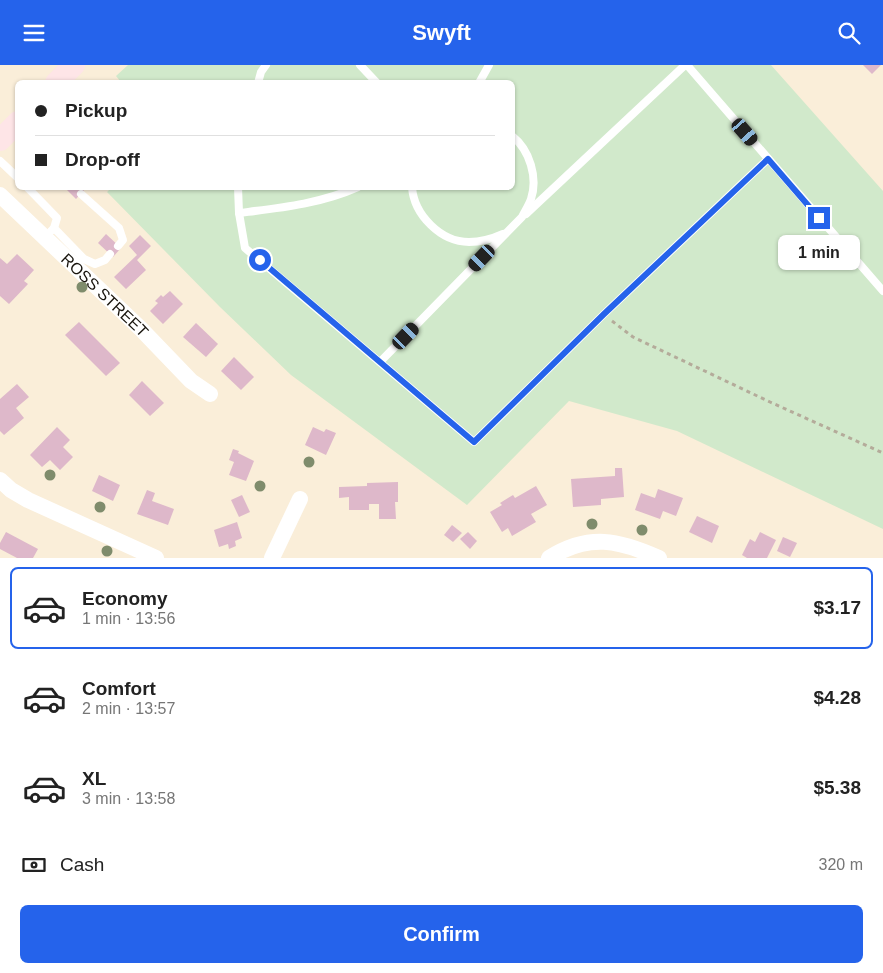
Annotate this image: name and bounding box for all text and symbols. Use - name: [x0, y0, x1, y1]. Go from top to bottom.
- icon: menu: [20, 19, 48, 47]
- icon: search: [835, 19, 863, 47]
- text: Swyft: [412, 20, 471, 45]
- text: Pickup: [65, 100, 127, 121]
- car: [729, 116, 760, 148]
- text: Drop-off: [65, 149, 140, 170]
- route end: [808, 207, 830, 229]
- callout: 1 min: [778, 235, 860, 271]
- car: [466, 242, 497, 274]
- text: 1 min: [798, 244, 840, 261]
- route start: [249, 249, 271, 271]
- street label: ROSS STREET: [58, 250, 152, 340]
- car: [390, 320, 421, 352]
- icon: car: [22, 586, 67, 631]
- text: Economy: [82, 588, 168, 609]
- text: $3.17: [813, 597, 861, 618]
- text: 1 min · 13:56: [82, 610, 175, 627]
- icon: car: [22, 676, 67, 721]
- text: Comfort: [82, 678, 156, 699]
- text: $4.28: [813, 687, 861, 708]
- text: 2 min · 13:57: [82, 700, 175, 717]
- icon: car: [22, 766, 67, 811]
- text: XL: [82, 768, 106, 789]
- text: $5.38: [813, 777, 861, 798]
- text: 3 min · 13:58: [82, 790, 175, 807]
- icon: cash: [20, 851, 48, 879]
- text: Cash: [60, 854, 104, 875]
- text: 320 m: [819, 856, 863, 873]
- button: Confirm: [20, 905, 863, 963]

